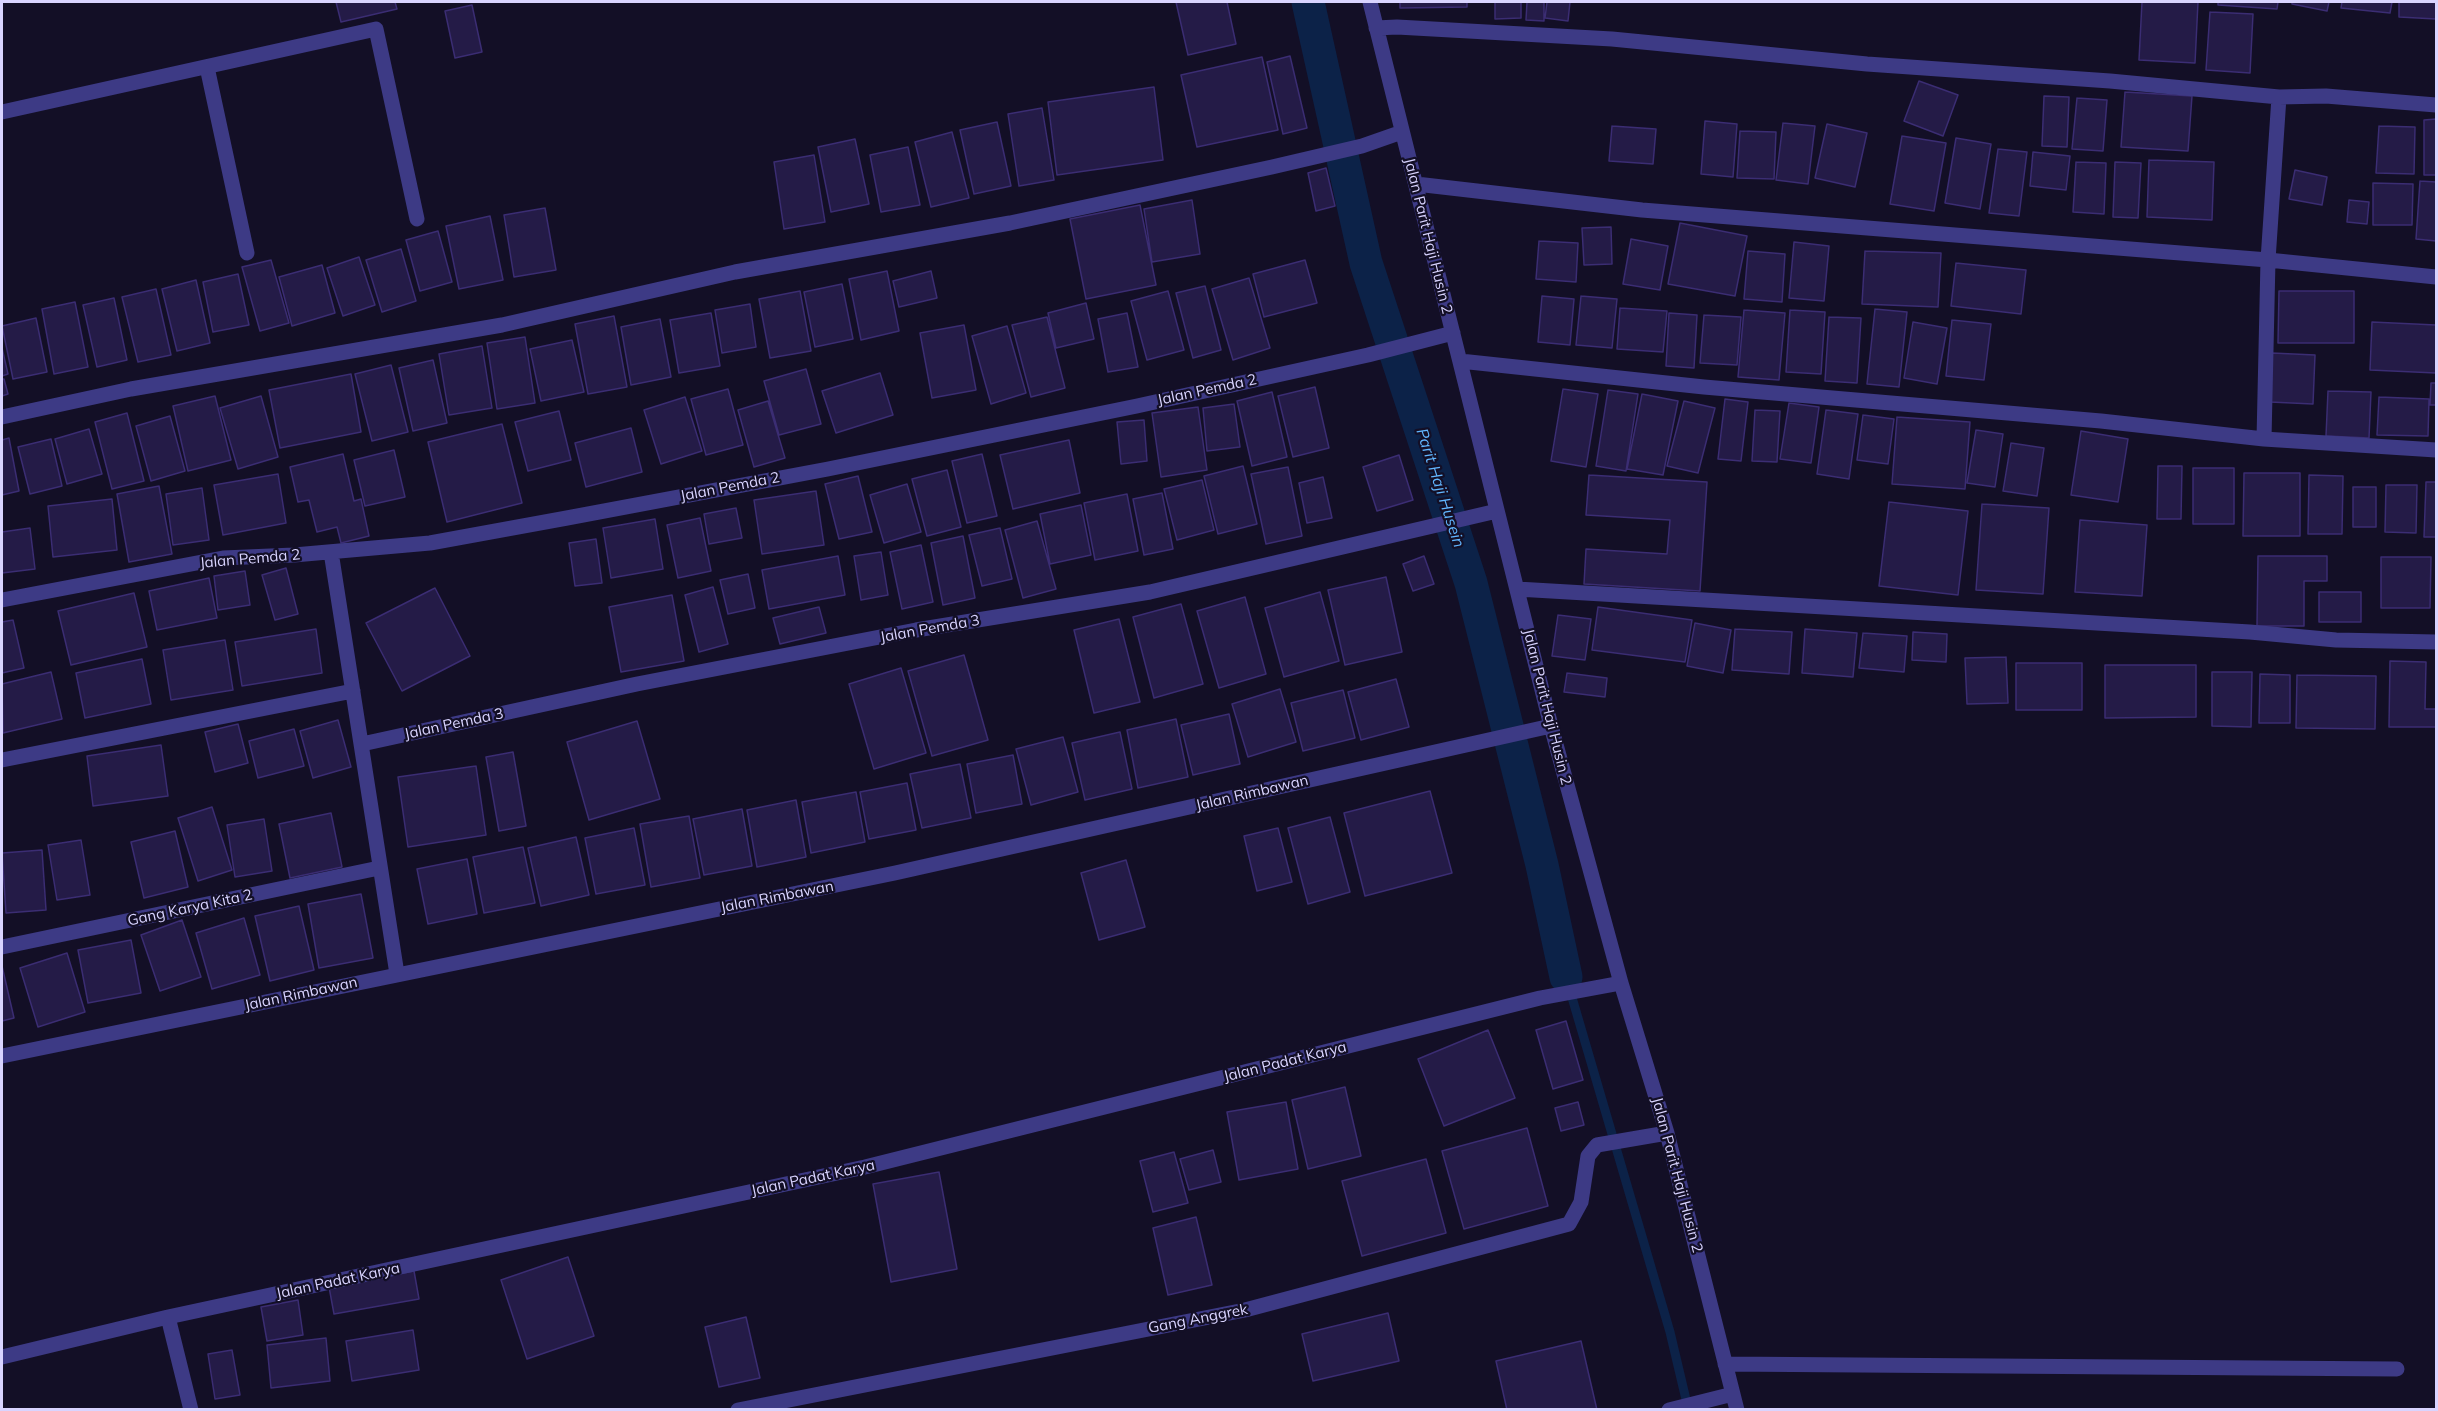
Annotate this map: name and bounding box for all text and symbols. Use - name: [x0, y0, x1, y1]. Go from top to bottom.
- street label: Jalan Parit Haji Husin 2: [1400, 156, 1456, 316]
- street label: Jalan Pemda 2: [1156, 371, 1258, 409]
- water label: Parit Haji Husein: [1412, 426, 1468, 550]
- street label: Jalan Pemda 2: [679, 469, 781, 505]
- street label: Jalan Pemda 2: [199, 546, 301, 572]
- street label: Jalan Pemda 3: [879, 611, 981, 647]
- street label: Jalan Parit Haji Husin 2: [1519, 627, 1575, 787]
- street label: Jalan Pemda 3: [403, 705, 505, 743]
- street label: Jalan Rimbawan: [1194, 771, 1310, 815]
- street label: Jalan Rimbawan: [719, 877, 835, 917]
- street label: Gang Karya Kita 2: [126, 886, 254, 930]
- street label: Jalan Rimbawan: [243, 973, 359, 1015]
- street label: Jalan Padat Karya: [1222, 1038, 1348, 1086]
- street label: Jalan Parit Haji Husin 2: [1648, 1095, 1706, 1255]
- street label: Jalan Padat Karya: [750, 1156, 876, 1200]
- street label: Jalan Padat Karya: [275, 1259, 401, 1303]
- street label: Gang Anggrek: [1147, 1301, 1249, 1337]

